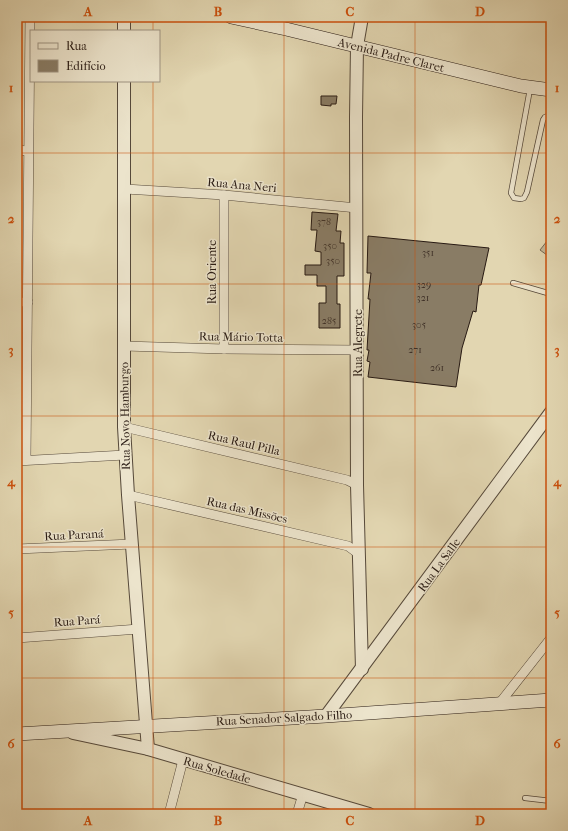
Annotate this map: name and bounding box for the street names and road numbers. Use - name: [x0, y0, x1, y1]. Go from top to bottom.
- street label: Avenida Padre Claret: [335, 35, 446, 75]
- street label: Rua Ana Neri: [207, 175, 278, 195]
- street label: Rua Oriente: [205, 240, 219, 304]
- street label: Rua Alegrete: [351, 309, 365, 377]
- street label: Rua Mário Totta: [199, 329, 284, 345]
- street label: Rua Novo Hamburgo: [117, 362, 133, 470]
- street label: Rua Raul Pilla: [207, 428, 282, 458]
- street label: Rua das Missões: [205, 494, 289, 526]
- street label: Rua Paraná: [44, 526, 104, 544]
- street label: Rua La Salle: [415, 535, 463, 595]
- street label: Rua Pará: [53, 612, 101, 630]
- street label: Rua Senador Salgado Filho: [215, 707, 353, 729]
- street label: Rua Soledade: [182, 754, 252, 786]

